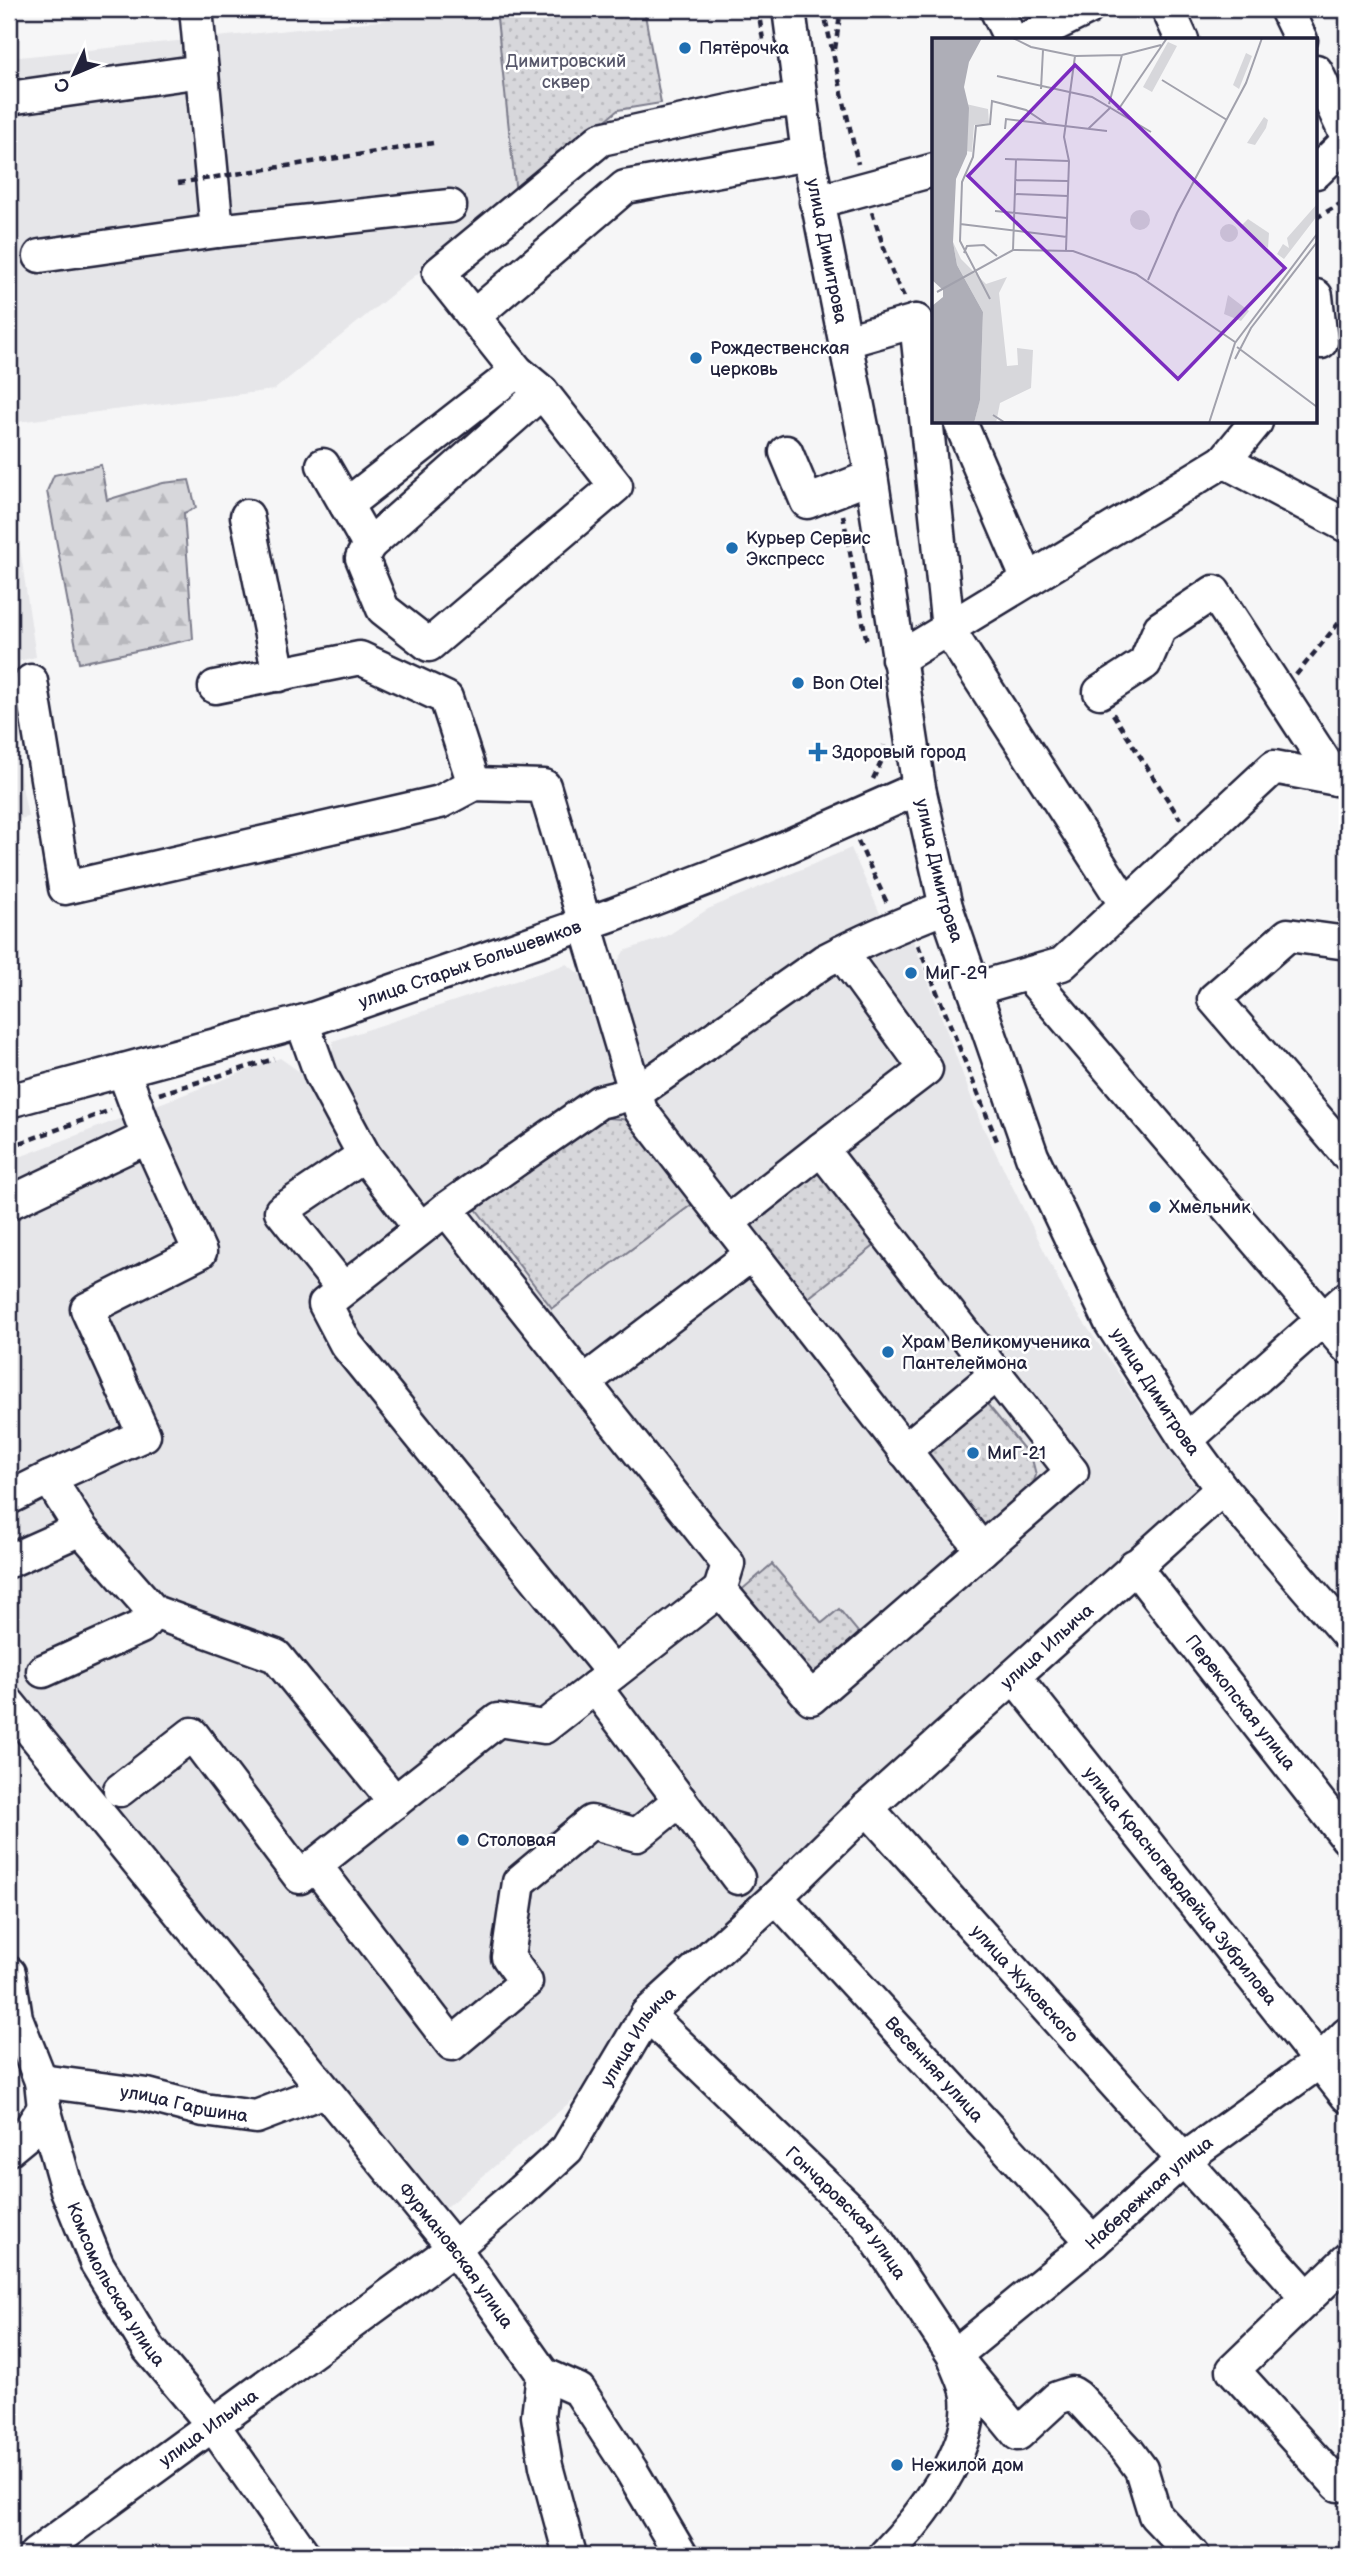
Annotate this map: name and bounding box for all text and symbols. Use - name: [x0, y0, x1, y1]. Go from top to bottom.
- north arrow: [38, 38, 108, 108]
- place label: Пятёрочка: [699, 38, 790, 59]
- inset map: [932, 38, 1318, 424]
- marker: Пятёрочка: [677, 40, 693, 56]
- park label: Димитровский сквер: [506, 51, 626, 93]
- text: С: [50, 72, 76, 98]
- street label: улица Димитрова: [803, 177, 852, 326]
- place label: Рождественская церковь: [710, 338, 850, 380]
- marker: Рождественская церковь: [688, 350, 704, 366]
- place label: Курьер Сервис Экспресс: [746, 528, 871, 570]
- marker: Курьер Сервис Экспресс: [724, 540, 740, 556]
- place label: Bon Otel: [812, 673, 883, 694]
- marker: Bon Otel: [790, 675, 806, 691]
- place label: Здоровый город: [832, 742, 966, 763]
- marker: Здоровый город: [810, 744, 826, 760]
- street label: улица Димитрова: [911, 797, 968, 945]
- street label: улица Старых Большевиков: [356, 916, 584, 1012]
- place label: МиГ-29: [925, 963, 988, 984]
- marker: МиГ-29: [903, 965, 919, 981]
- place label: Хмельник: [1169, 1197, 1251, 1218]
- marker: Хмельник: [1147, 1199, 1163, 1215]
- street label: улица Димитрова: [1107, 1324, 1204, 1460]
- place label: Храм Великомученика Пантелеймона: [902, 1332, 1091, 1374]
- marker: Храм Великомученика Пантелеймона: [880, 1344, 896, 1360]
- place label: МиГ-21: [987, 1443, 1046, 1464]
- marker: МиГ-21: [965, 1445, 981, 1461]
- street label: улица Ильича: [996, 1599, 1098, 1693]
- street label: Перекопская улица: [1181, 1630, 1300, 1774]
- street label: улица Красногвардейца Зубрилова: [1080, 1763, 1282, 2010]
- place label: Столовая: [477, 1830, 556, 1851]
- marker: Столовая: [455, 1832, 471, 1848]
- street label: улица Жуковского: [967, 1920, 1083, 2046]
- street label: улица Ильича: [596, 1982, 680, 2090]
- street label: Весенняя улица: [881, 2012, 988, 2127]
- street label: улица Гаршина: [119, 2081, 250, 2126]
- street label: Набережная улица: [1081, 2131, 1217, 2254]
- street label: Гончаровская улица: [781, 2142, 911, 2284]
- street label: Фурмановская улица: [394, 2178, 518, 2333]
- street label: Комсомольская улица: [62, 2199, 170, 2371]
- street label: улица Ильича: [155, 2385, 262, 2471]
- place label: Нежилой дом: [911, 2455, 1024, 2476]
- marker: Нежилой дом: [889, 2457, 905, 2473]

